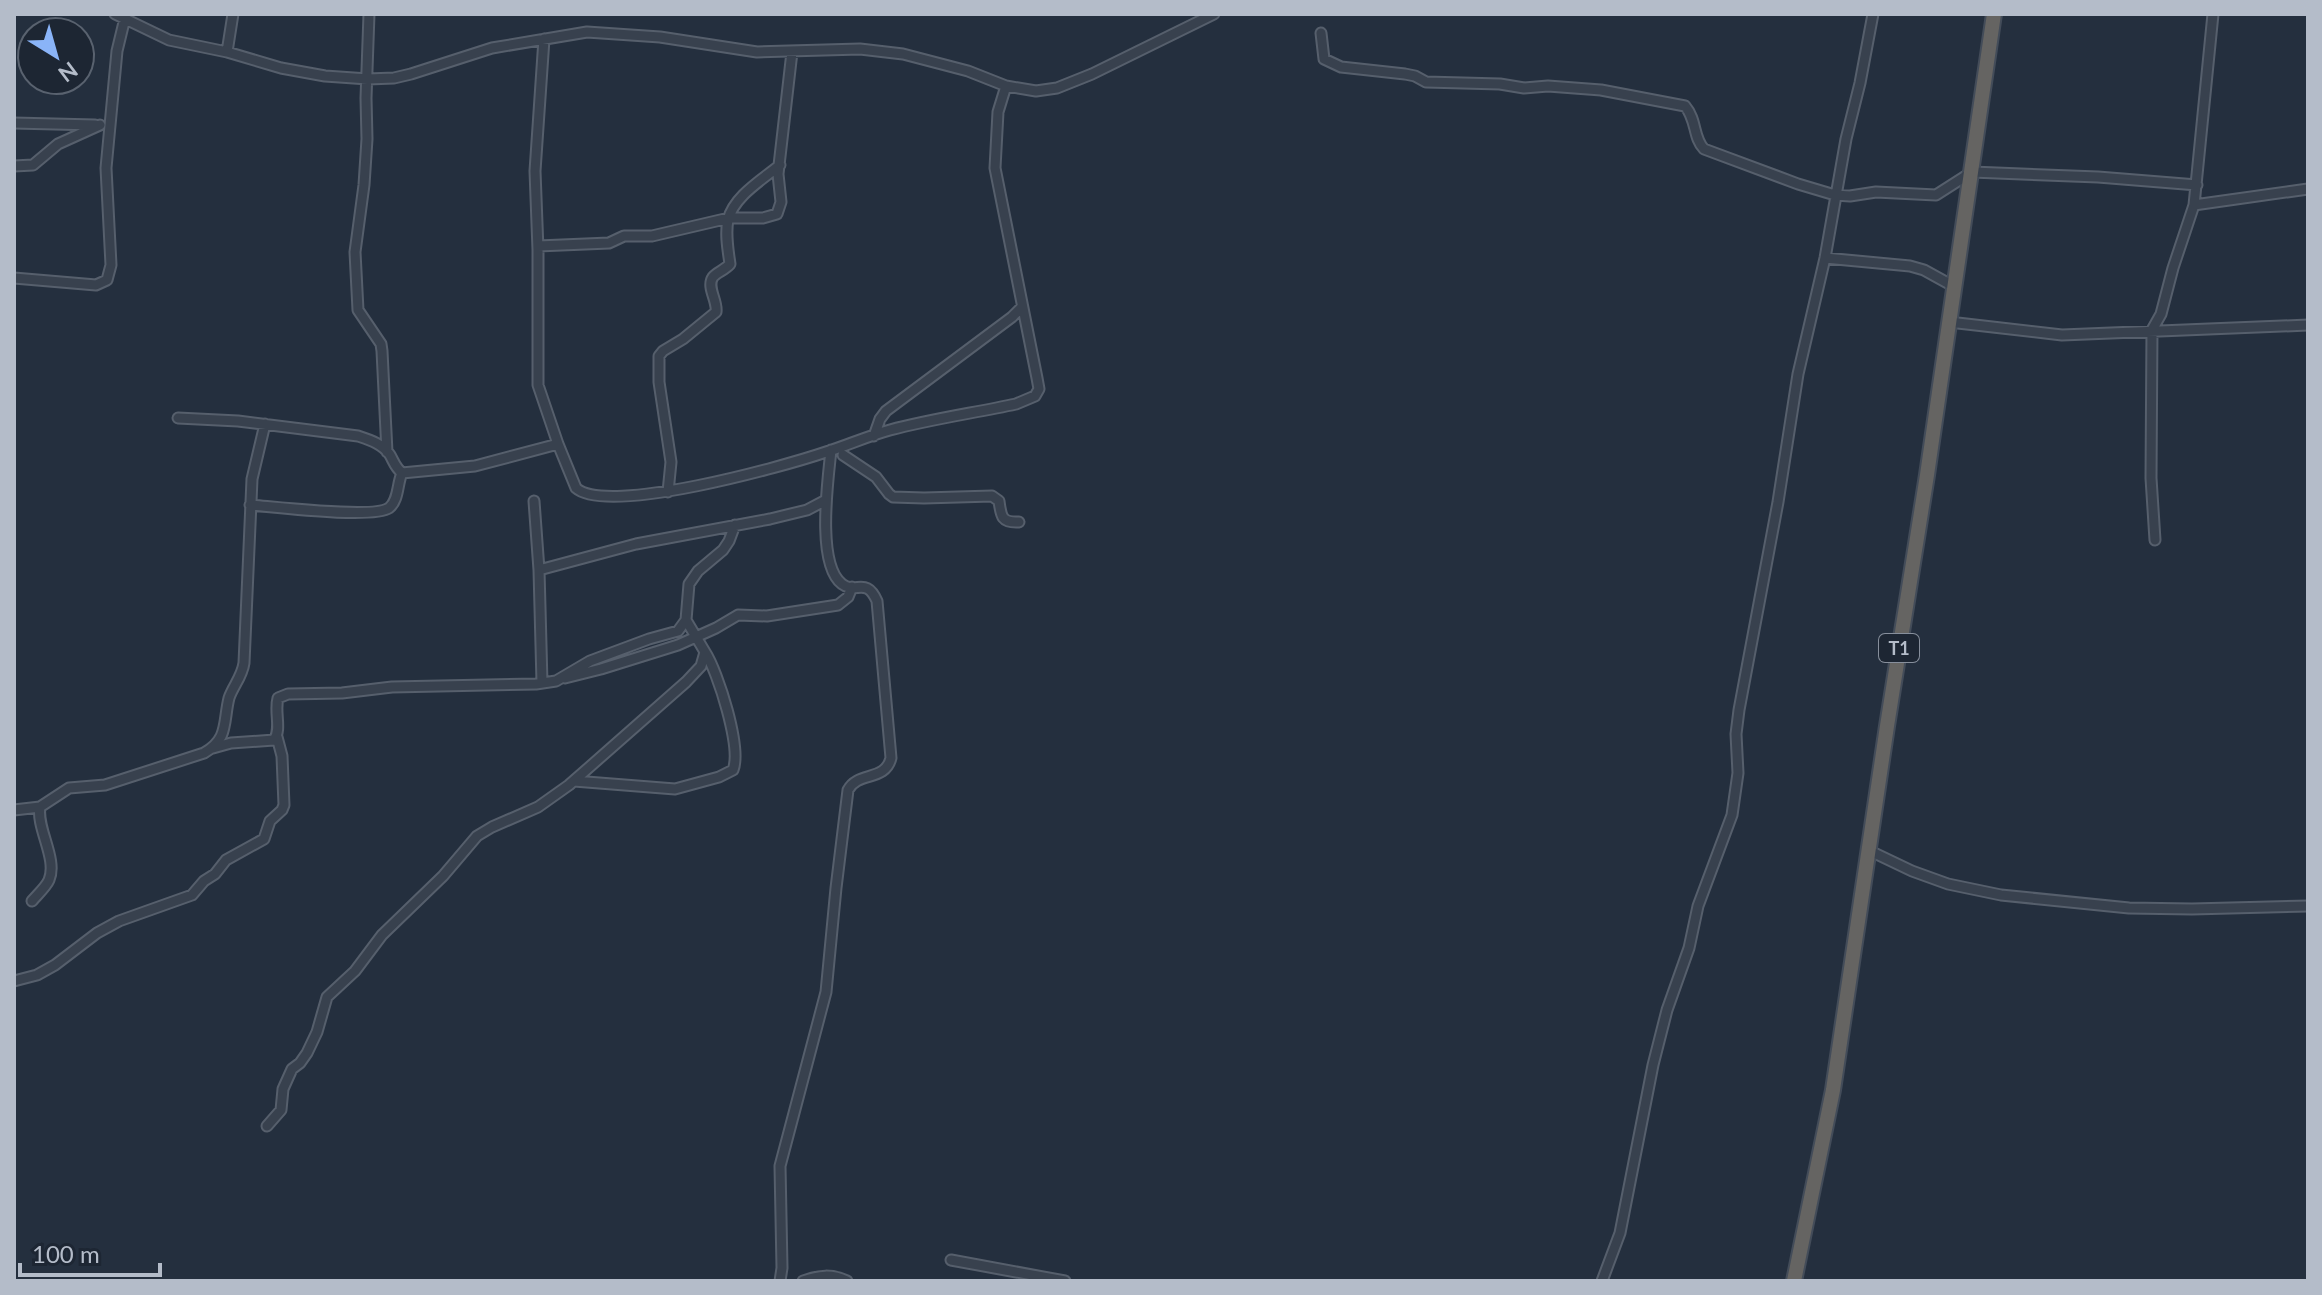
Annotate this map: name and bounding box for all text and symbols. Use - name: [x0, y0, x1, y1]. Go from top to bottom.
- north arrow: [16, 16, 96, 96]
- text: N: [53, 56, 83, 88]
- road number: T1: [1879, 634, 1919, 662]
- scale bar: [20, 1227, 160, 1277]
- text: 100 m: [32, 1239, 100, 1268]

